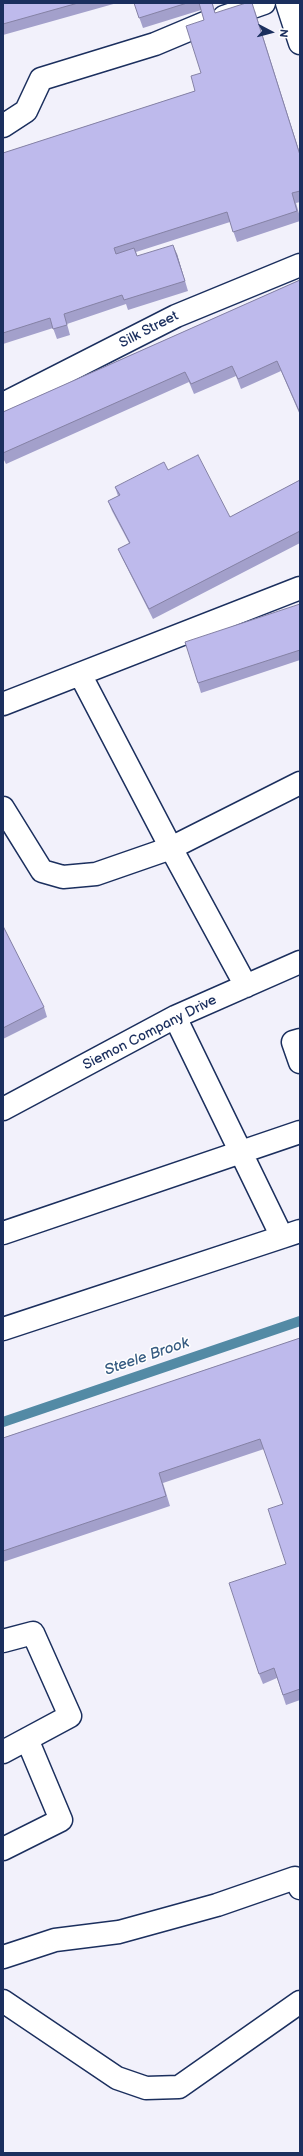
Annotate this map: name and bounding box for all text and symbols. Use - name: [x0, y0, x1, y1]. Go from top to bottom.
- north arrow: [251, 12, 291, 52]
- text: N: [277, 29, 290, 38]
- street label: Silk Street: [117, 308, 181, 352]
- street label: Siemon Company Drive: [80, 992, 220, 1074]
- water label: Steele Brook: [102, 1334, 192, 1380]

